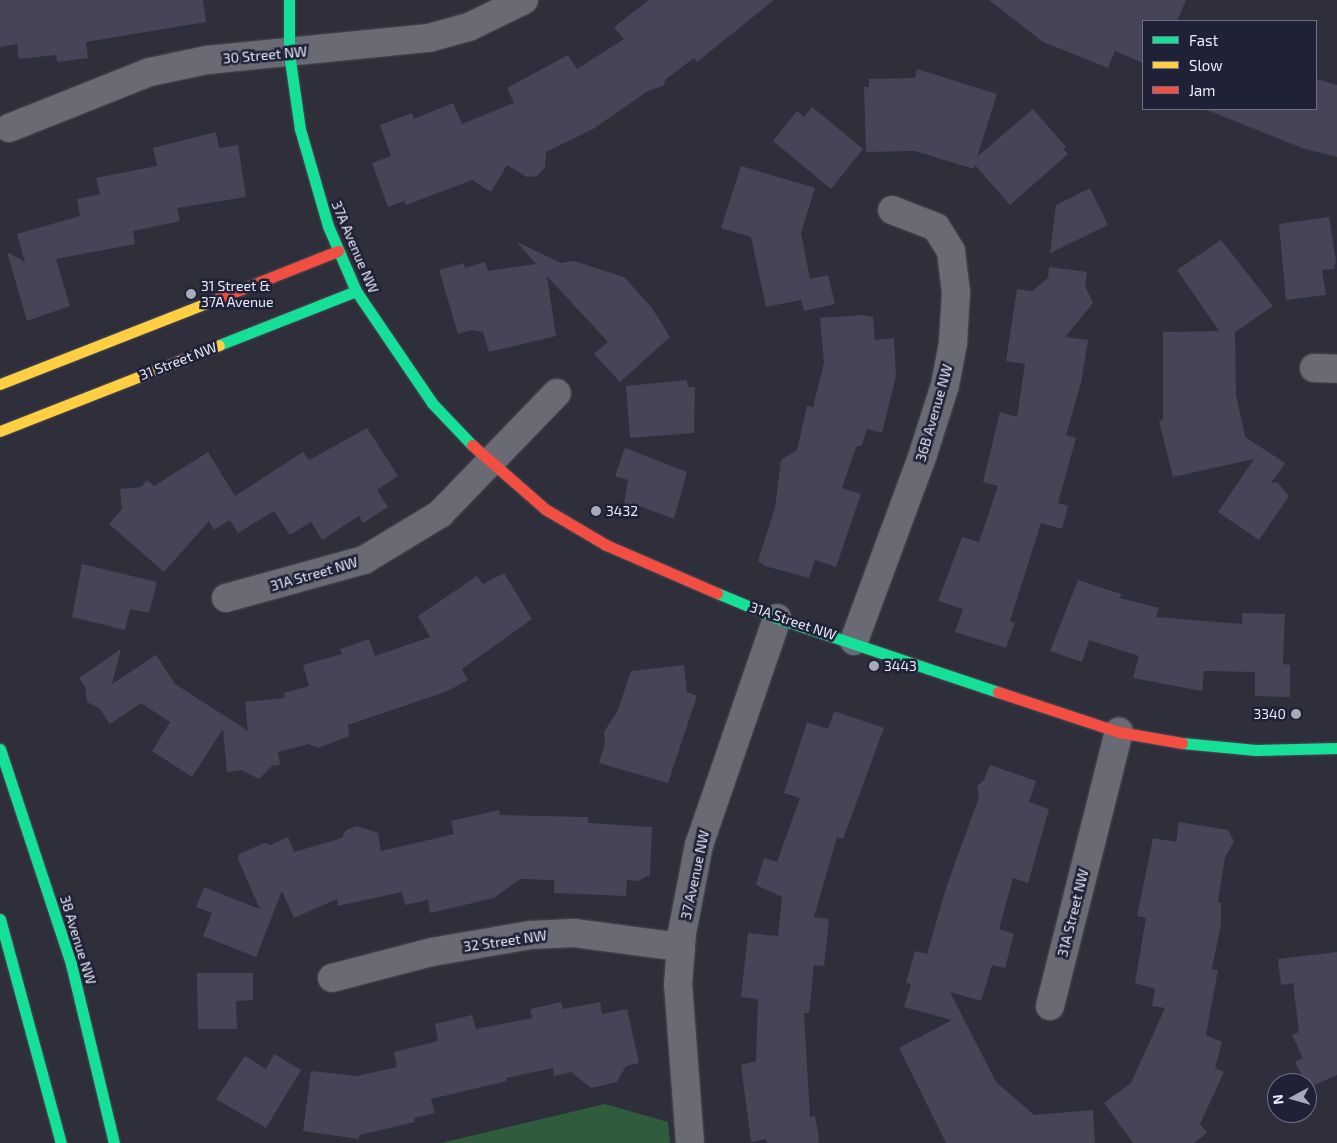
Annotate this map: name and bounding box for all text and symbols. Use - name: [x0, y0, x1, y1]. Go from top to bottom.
- legend: [1142, 20, 1317, 110]
- text: Fast: [1189, 31, 1218, 49]
- street label: 30 Street NW: [222, 43, 308, 67]
- text: Slow: [1189, 56, 1223, 74]
- text: Jam: [1189, 81, 1215, 99]
- street label: 37A Avenue NW: [328, 198, 382, 296]
- place label: 31 Street & 37A Avenue: [201, 278, 274, 310]
- marker: 31 Street & 37A Avenue: [185, 288, 197, 300]
- street label: 31 Street NW: [137, 339, 219, 383]
- street label: 36B Avenue NW: [912, 362, 956, 464]
- place label: 3432: [606, 503, 638, 519]
- marker: 3432: [590, 505, 602, 517]
- street label: 31A Street NW: [268, 553, 360, 595]
- street label: 31A Street NW: [748, 598, 838, 644]
- place label: 3443: [884, 658, 917, 674]
- marker: 3443: [868, 660, 880, 672]
- place label: 3340: [1253, 706, 1286, 722]
- marker: 3340: [1290, 708, 1302, 720]
- street label: 37 Avenue NW: [677, 829, 713, 921]
- street label: 31A Street NW: [1054, 867, 1092, 959]
- street label: 38 Avenue NW: [56, 893, 100, 987]
- street label: 32 Street NW: [462, 927, 548, 955]
- north arrow: [1267, 1073, 1317, 1123]
- text: N: [1269, 1094, 1287, 1105]

